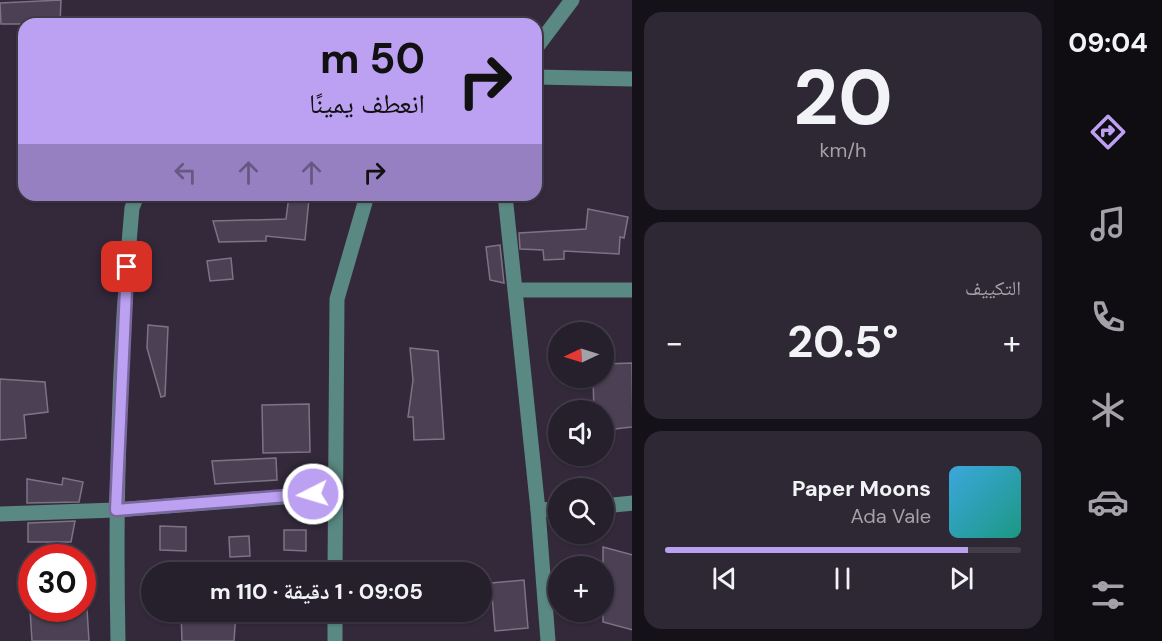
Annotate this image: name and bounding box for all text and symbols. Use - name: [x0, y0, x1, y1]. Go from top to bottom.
- text: 09:04: [1068, 25, 1148, 60]
- text: 50 m: [320, 31, 425, 86]
- icon: right: [446, 42, 524, 120]
- text: 20: [793, 47, 893, 148]
- text: انعطف يمينًا: [309, 86, 425, 121]
- icon: directions: [1087, 111, 1129, 153]
- text: km/h: [819, 137, 867, 163]
- icon: left: [169, 156, 202, 189]
- icon: ahead: [232, 156, 265, 189]
- icon: ahead: [295, 156, 328, 189]
- icon: right: [358, 156, 391, 189]
- icon: music: [1087, 203, 1129, 245]
- pin: [101, 241, 152, 292]
- icon: arrive: [110, 250, 143, 283]
- text: التكييف: [965, 275, 1021, 301]
- icon: phone: [1087, 296, 1129, 338]
- text: 20.5°: [787, 312, 899, 371]
- text: −: [665, 321, 683, 364]
- text: +: [1003, 321, 1021, 364]
- north arrow: [548, 322, 614, 388]
- map controls: [548, 322, 614, 622]
- icon: climate: [1087, 389, 1129, 431]
- button: sound: [548, 400, 614, 466]
- position arrow: [281, 462, 345, 526]
- text: Paper Moons: [792, 474, 931, 503]
- button: search: [548, 478, 614, 544]
- icon: car: [1087, 481, 1129, 523]
- text: Ada Vale: [851, 503, 931, 529]
- speed limit sign: 30: [18, 544, 96, 622]
- button: +: [548, 556, 614, 622]
- icon: previous: [708, 562, 741, 595]
- icon: pause: [826, 562, 859, 595]
- icon: next: [945, 562, 978, 595]
- icon: filters: [1087, 574, 1129, 616]
- text: 09:05 · 1 دقيقة · 110 m: [210, 577, 423, 606]

